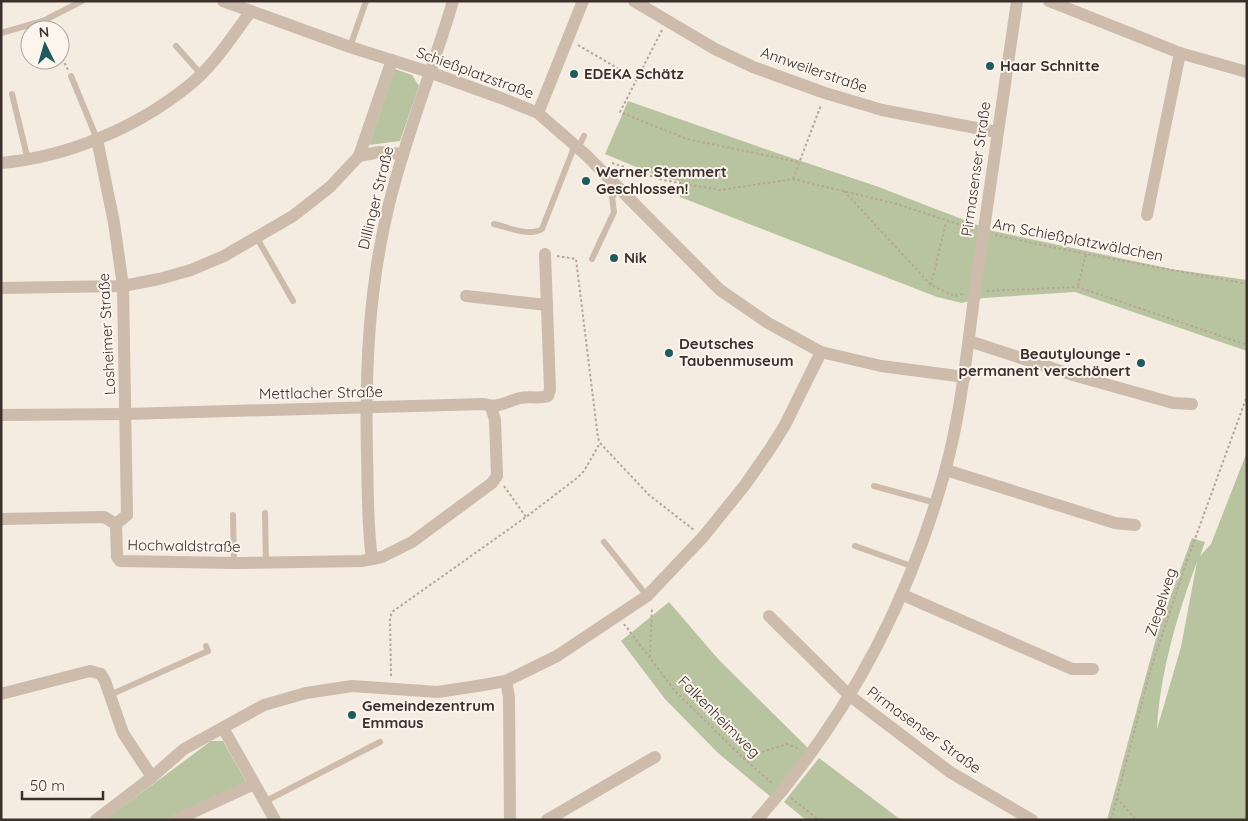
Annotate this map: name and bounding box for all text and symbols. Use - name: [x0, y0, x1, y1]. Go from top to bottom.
- north arrow: [20, 20, 70, 70]
- text: N: [38, 23, 50, 41]
- street label: Schießplatzstraße: [414, 42, 537, 103]
- street label: Annweilerstraße: [758, 42, 870, 97]
- place label: Haar Schnitte: [1000, 56, 1100, 75]
- marker: Haar Schnitte: [984, 60, 996, 72]
- place label: EDEKA Schätz: [584, 64, 684, 83]
- marker: EDEKA Schätz: [568, 68, 580, 80]
- street label: Pirmasenser Straße: [957, 100, 994, 238]
- street label: Dillinger Straße: [353, 144, 398, 252]
- place label: Werner Stemmert Geschlossen!: [596, 162, 727, 198]
- marker: Werner Stemmert Geschlossen!: [580, 175, 592, 187]
- street label: Am Schießplatzwäldchen: [991, 214, 1165, 265]
- place label: Nik: [624, 248, 647, 267]
- marker: Nik: [608, 252, 620, 264]
- street label: Losheimer Straße: [94, 273, 119, 395]
- place label: Deutsches Taubenmuseum: [679, 334, 794, 370]
- place label: Beautylounge - permanent verschönert: [959, 344, 1131, 380]
- marker: Deutsches Taubenmuseum: [663, 347, 675, 359]
- marker: Beautylounge - permanent verschönert: [1135, 357, 1147, 369]
- street label: Mettlacher Straße: [259, 382, 383, 403]
- street label: Hochwaldstraße: [127, 535, 241, 556]
- street label: Ziegelweg: [1141, 565, 1181, 639]
- street label: Falkenheimweg: [674, 672, 764, 762]
- street label: Pirmasenser Straße: [864, 682, 985, 777]
- place label: Gemeindezentrum Emmaus: [362, 696, 495, 732]
- marker: Gemeindezentrum Emmaus: [346, 709, 358, 721]
- scale bar: [22, 768, 104, 800]
- text: 50 m: [30, 776, 65, 795]

